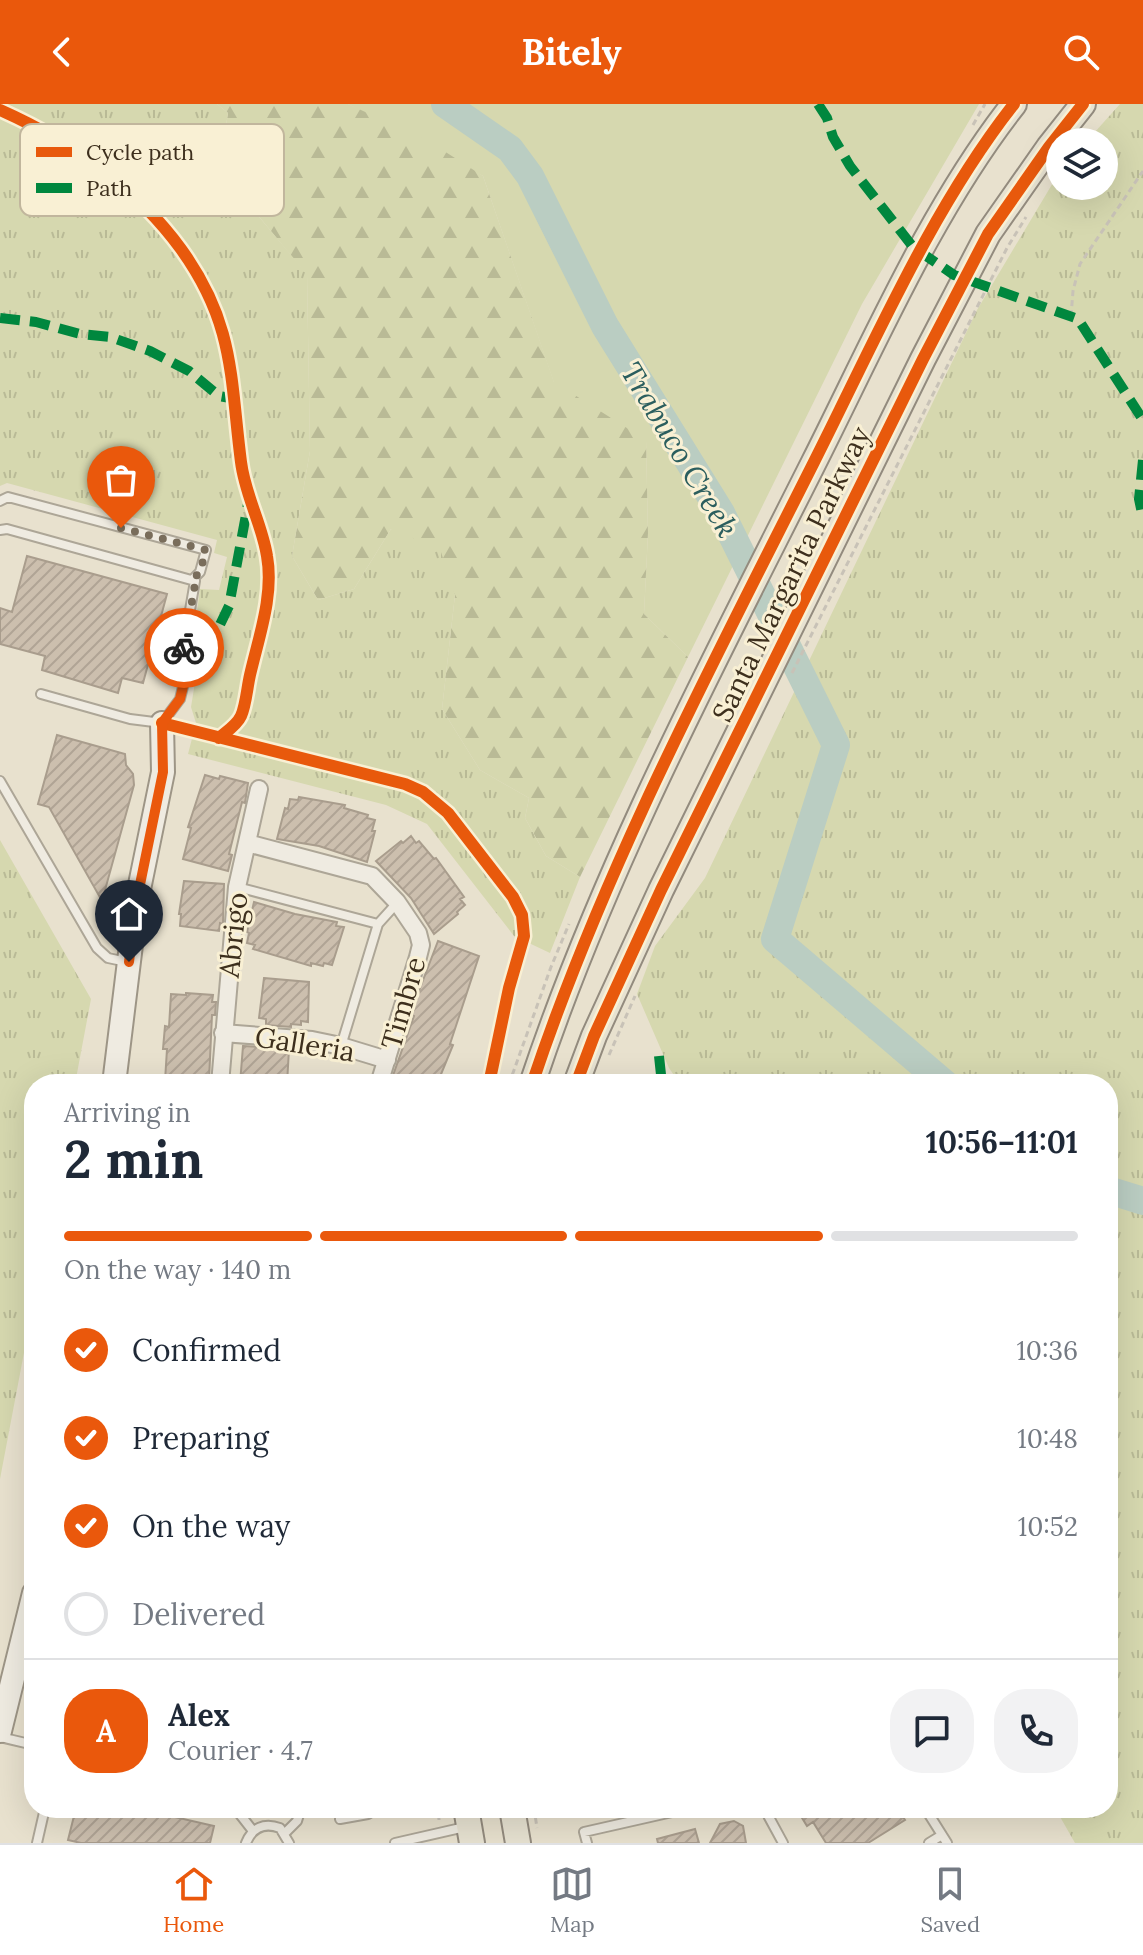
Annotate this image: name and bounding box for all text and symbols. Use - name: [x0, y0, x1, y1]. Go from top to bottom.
- text: Bitely: [521, 29, 622, 75]
- icon: back: [40, 30, 84, 74]
- icon: search: [1059, 30, 1103, 74]
- legend: [20, 124, 284, 216]
- map controls: [1046, 128, 1118, 200]
- button: layers: [1046, 128, 1118, 200]
- text: Cycle path: [86, 138, 194, 166]
- text: Path: [86, 174, 132, 202]
- water label: Trabuco Creek: [613, 355, 747, 544]
- street label: Santa Margarita Parkway: [704, 420, 878, 728]
- pin: [87, 446, 155, 528]
- icon: bag: [99, 458, 143, 502]
- courier: [144, 608, 224, 688]
- icon: bike: [162, 626, 206, 670]
- pin: [95, 880, 163, 962]
- street label: Abrigo: [211, 891, 255, 980]
- icon: home: [107, 892, 151, 936]
- street label: Timbre: [373, 953, 433, 1053]
- street label: Galleria: [252, 1018, 358, 1070]
- text: Arriving in: [64, 1096, 191, 1129]
- text: 10:56–11:01: [926, 1123, 1078, 1161]
- text: 2 min: [64, 1126, 203, 1192]
- text: On the way · 140 m: [64, 1253, 291, 1286]
- icon: check: [64, 1328, 108, 1372]
- text: Confirmed: [132, 1331, 281, 1369]
- text: 10:36: [1016, 1334, 1078, 1367]
- icon: check: [64, 1416, 108, 1460]
- text: Preparing: [132, 1419, 269, 1457]
- text: 10:48: [1017, 1422, 1078, 1455]
- icon: check: [64, 1504, 108, 1548]
- text: On the way: [132, 1507, 290, 1545]
- text: 10:52: [1018, 1510, 1078, 1543]
- text: Delivered: [132, 1595, 265, 1633]
- button: chat: [890, 1689, 974, 1773]
- button: phone: [994, 1689, 1078, 1773]
- text: Alex: [168, 1696, 230, 1734]
- text: A: [96, 1712, 116, 1750]
- text: Courier · 4.7: [168, 1734, 313, 1767]
- tab: Home: [163, 1862, 224, 1938]
- tab: Map: [550, 1862, 595, 1938]
- tab: Saved: [921, 1862, 980, 1938]

